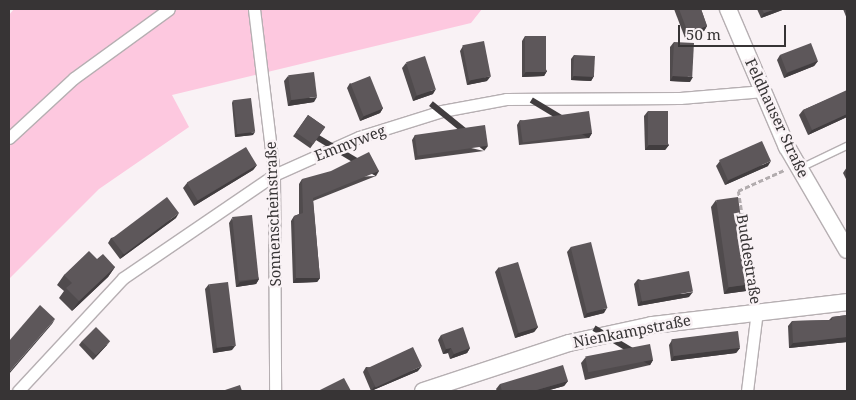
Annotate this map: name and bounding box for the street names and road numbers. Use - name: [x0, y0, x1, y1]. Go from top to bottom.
- street label: Feldhauser Straße: [741, 55, 813, 181]
- street label: Emmyweg: [312, 121, 388, 165]
- street label: Sonnenscheinstraße: [261, 141, 285, 287]
- street label: Buddestraße: [733, 213, 765, 305]
- street label: Nienkampstraße: [572, 311, 692, 351]

